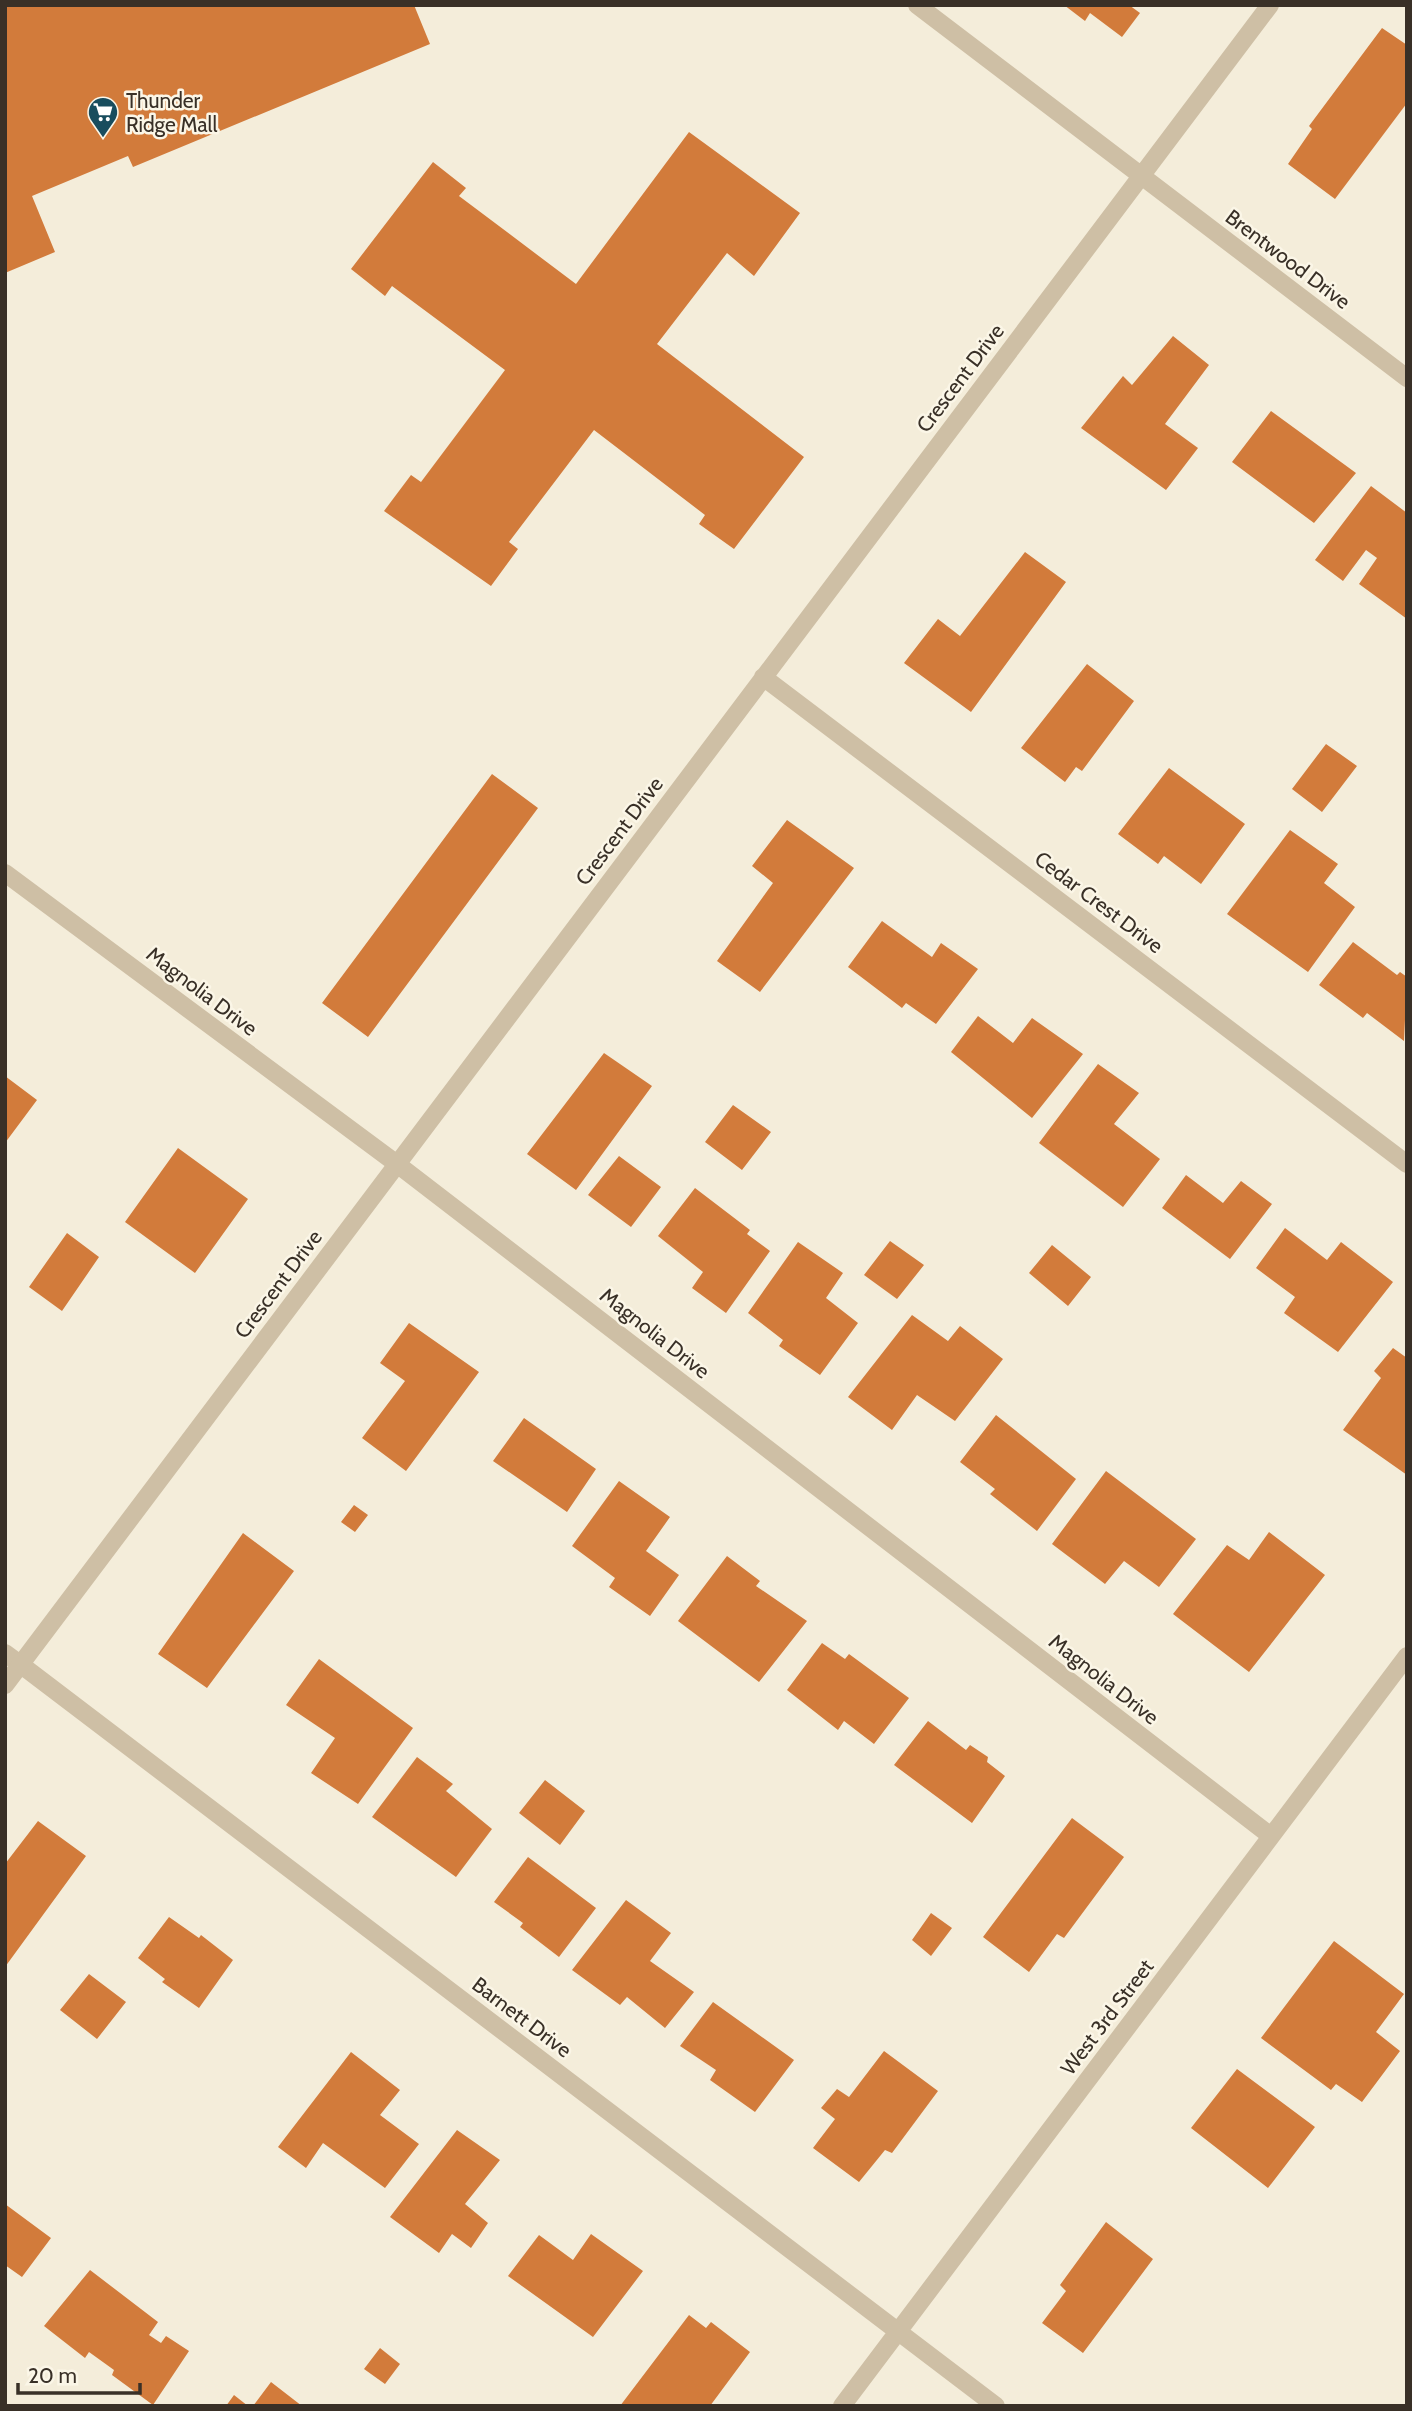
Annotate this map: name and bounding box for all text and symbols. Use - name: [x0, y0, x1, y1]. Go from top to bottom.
- place label: Thunder Ridge Mall: [126, 88, 218, 137]
- supermarket icon: Thunder Ridge Mall: [86, 95, 120, 139]
- street label: Brentwood Drive: [1221, 204, 1356, 314]
- street label: Crescent Drive: [911, 319, 1009, 437]
- street label: Crescent Drive: [570, 772, 668, 890]
- street label: Cedar Crest Drive: [1030, 846, 1168, 958]
- street label: Magnolia Drive: [142, 941, 262, 1041]
- street label: Crescent Drive: [229, 1225, 327, 1343]
- street label: Magnolia Drive: [595, 1282, 715, 1384]
- street label: Magnolia Drive: [1044, 1628, 1164, 1730]
- street label: West 3rd Street: [1055, 1954, 1159, 2080]
- street label: Barnett Drive: [467, 1972, 577, 2063]
- scale bar: [18, 2352, 140, 2396]
- text: 20 m: [28, 2363, 77, 2388]

